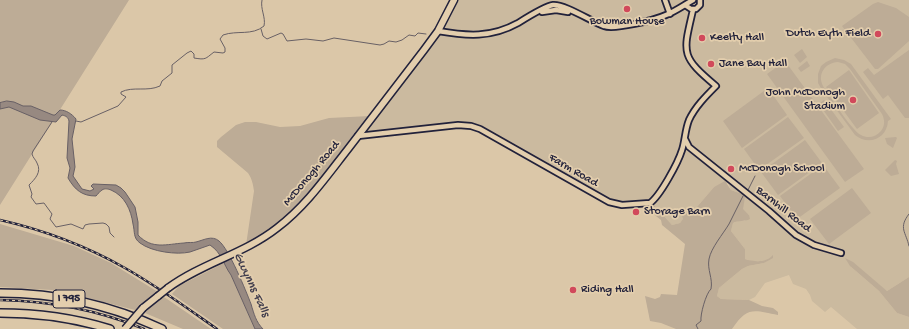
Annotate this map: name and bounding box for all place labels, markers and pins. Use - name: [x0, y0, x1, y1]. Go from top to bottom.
- marker: Bowman House: [622, 4, 632, 14]
- place label: Bowman House: [590, 15, 664, 29]
- place label: Dutch Eyth Field: [786, 27, 870, 41]
- marker: Dutch Eyth Field: [873, 29, 883, 39]
- place label: Keelty Hall: [710, 31, 764, 45]
- marker: Keelty Hall: [697, 33, 707, 43]
- place label: Jane Bay Hall: [719, 57, 787, 71]
- marker: Jane Bay Hall: [706, 59, 716, 69]
- place label: John McDonogh Stadium: [766, 86, 845, 114]
- marker: John McDonogh Stadium: [848, 95, 858, 105]
- place label: McDonogh School: [739, 162, 825, 176]
- marker: McDonogh School: [726, 164, 736, 174]
- place label: Storage Barn: [644, 205, 710, 219]
- marker: Storage Barn: [631, 207, 641, 217]
- place label: Riding Hall: [581, 283, 634, 297]
- marker: Riding Hall: [568, 285, 578, 295]

